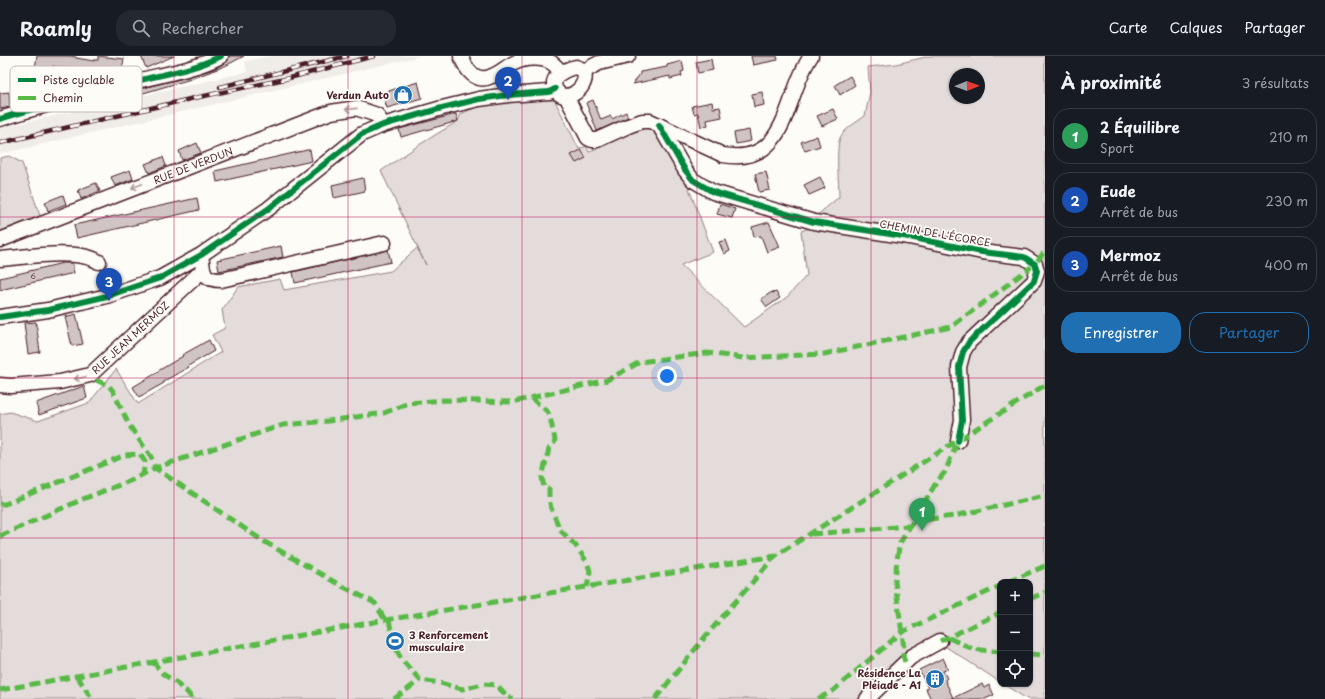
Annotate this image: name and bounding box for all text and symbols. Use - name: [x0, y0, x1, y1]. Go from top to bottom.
- search box: [116, 10, 396, 46]
- text: Roamly: [20, 14, 92, 42]
- text: Rechercher: [162, 16, 243, 39]
- icon: search: [130, 17, 152, 39]
- text: Carte: [1109, 17, 1148, 38]
- text: Calques: [1170, 17, 1222, 38]
- text: Partager: [1244, 17, 1305, 38]
- legend: [10, 66, 142, 112]
- pin: 2: [495, 67, 521, 100]
- north arrow: [949, 68, 985, 104]
- text: À proximité: [1061, 69, 1161, 95]
- text: Piste cyclable: [43, 71, 114, 88]
- text: 3 résultats: [1242, 73, 1309, 92]
- shop icon: Verdun Auto: [392, 84, 414, 106]
- place label: Verdun Auto: [326, 87, 389, 102]
- text: Chemin: [43, 89, 83, 106]
- one-way arrow: [345, 105, 358, 113]
- text: 2 Équilibre: [1100, 115, 1180, 138]
- text: 1: [1072, 127, 1078, 146]
- text: 210 m: [1269, 127, 1308, 146]
- text: Sport: [1100, 138, 1134, 157]
- street label: RUE DE VERDUN: [151, 143, 235, 187]
- text: Eude: [1100, 179, 1136, 202]
- one-way arrow: [131, 183, 143, 191]
- text: 2: [1070, 191, 1080, 210]
- text: 230 m: [1266, 191, 1308, 210]
- text: Arrêt de bus: [1100, 202, 1178, 221]
- street label: CHEMIN DE L'ÉCORCE: [878, 215, 992, 250]
- text: Mermoz: [1100, 243, 1161, 266]
- text: 3: [1071, 255, 1079, 274]
- text: 400 m: [1265, 255, 1308, 274]
- text: Arrêt de bus: [1100, 266, 1178, 285]
- pin: 3: [96, 268, 122, 301]
- house number: 6: [30, 270, 36, 282]
- street label: RUE JEAN MERMOZ: [88, 297, 172, 377]
- button: Enregistrer: [1061, 312, 1181, 353]
- button: Partager: [1189, 312, 1309, 353]
- your location: [657, 366, 677, 386]
- one-way arrow: [73, 374, 86, 382]
- pin: 1: [909, 498, 935, 531]
- map controls: [997, 579, 1033, 687]
- button: +: [997, 579, 1033, 615]
- button: −: [997, 615, 1033, 651]
- place label: 3 Renforcement musculaire: [409, 627, 489, 654]
- sports icon: 3 Renforcement musculaire: [384, 630, 406, 652]
- button: locate: [997, 651, 1033, 687]
- place label: Résidence La Pléiade - A1: [857, 665, 921, 692]
- building icon: Résidence La Pléiade - A1: [924, 668, 946, 690]

